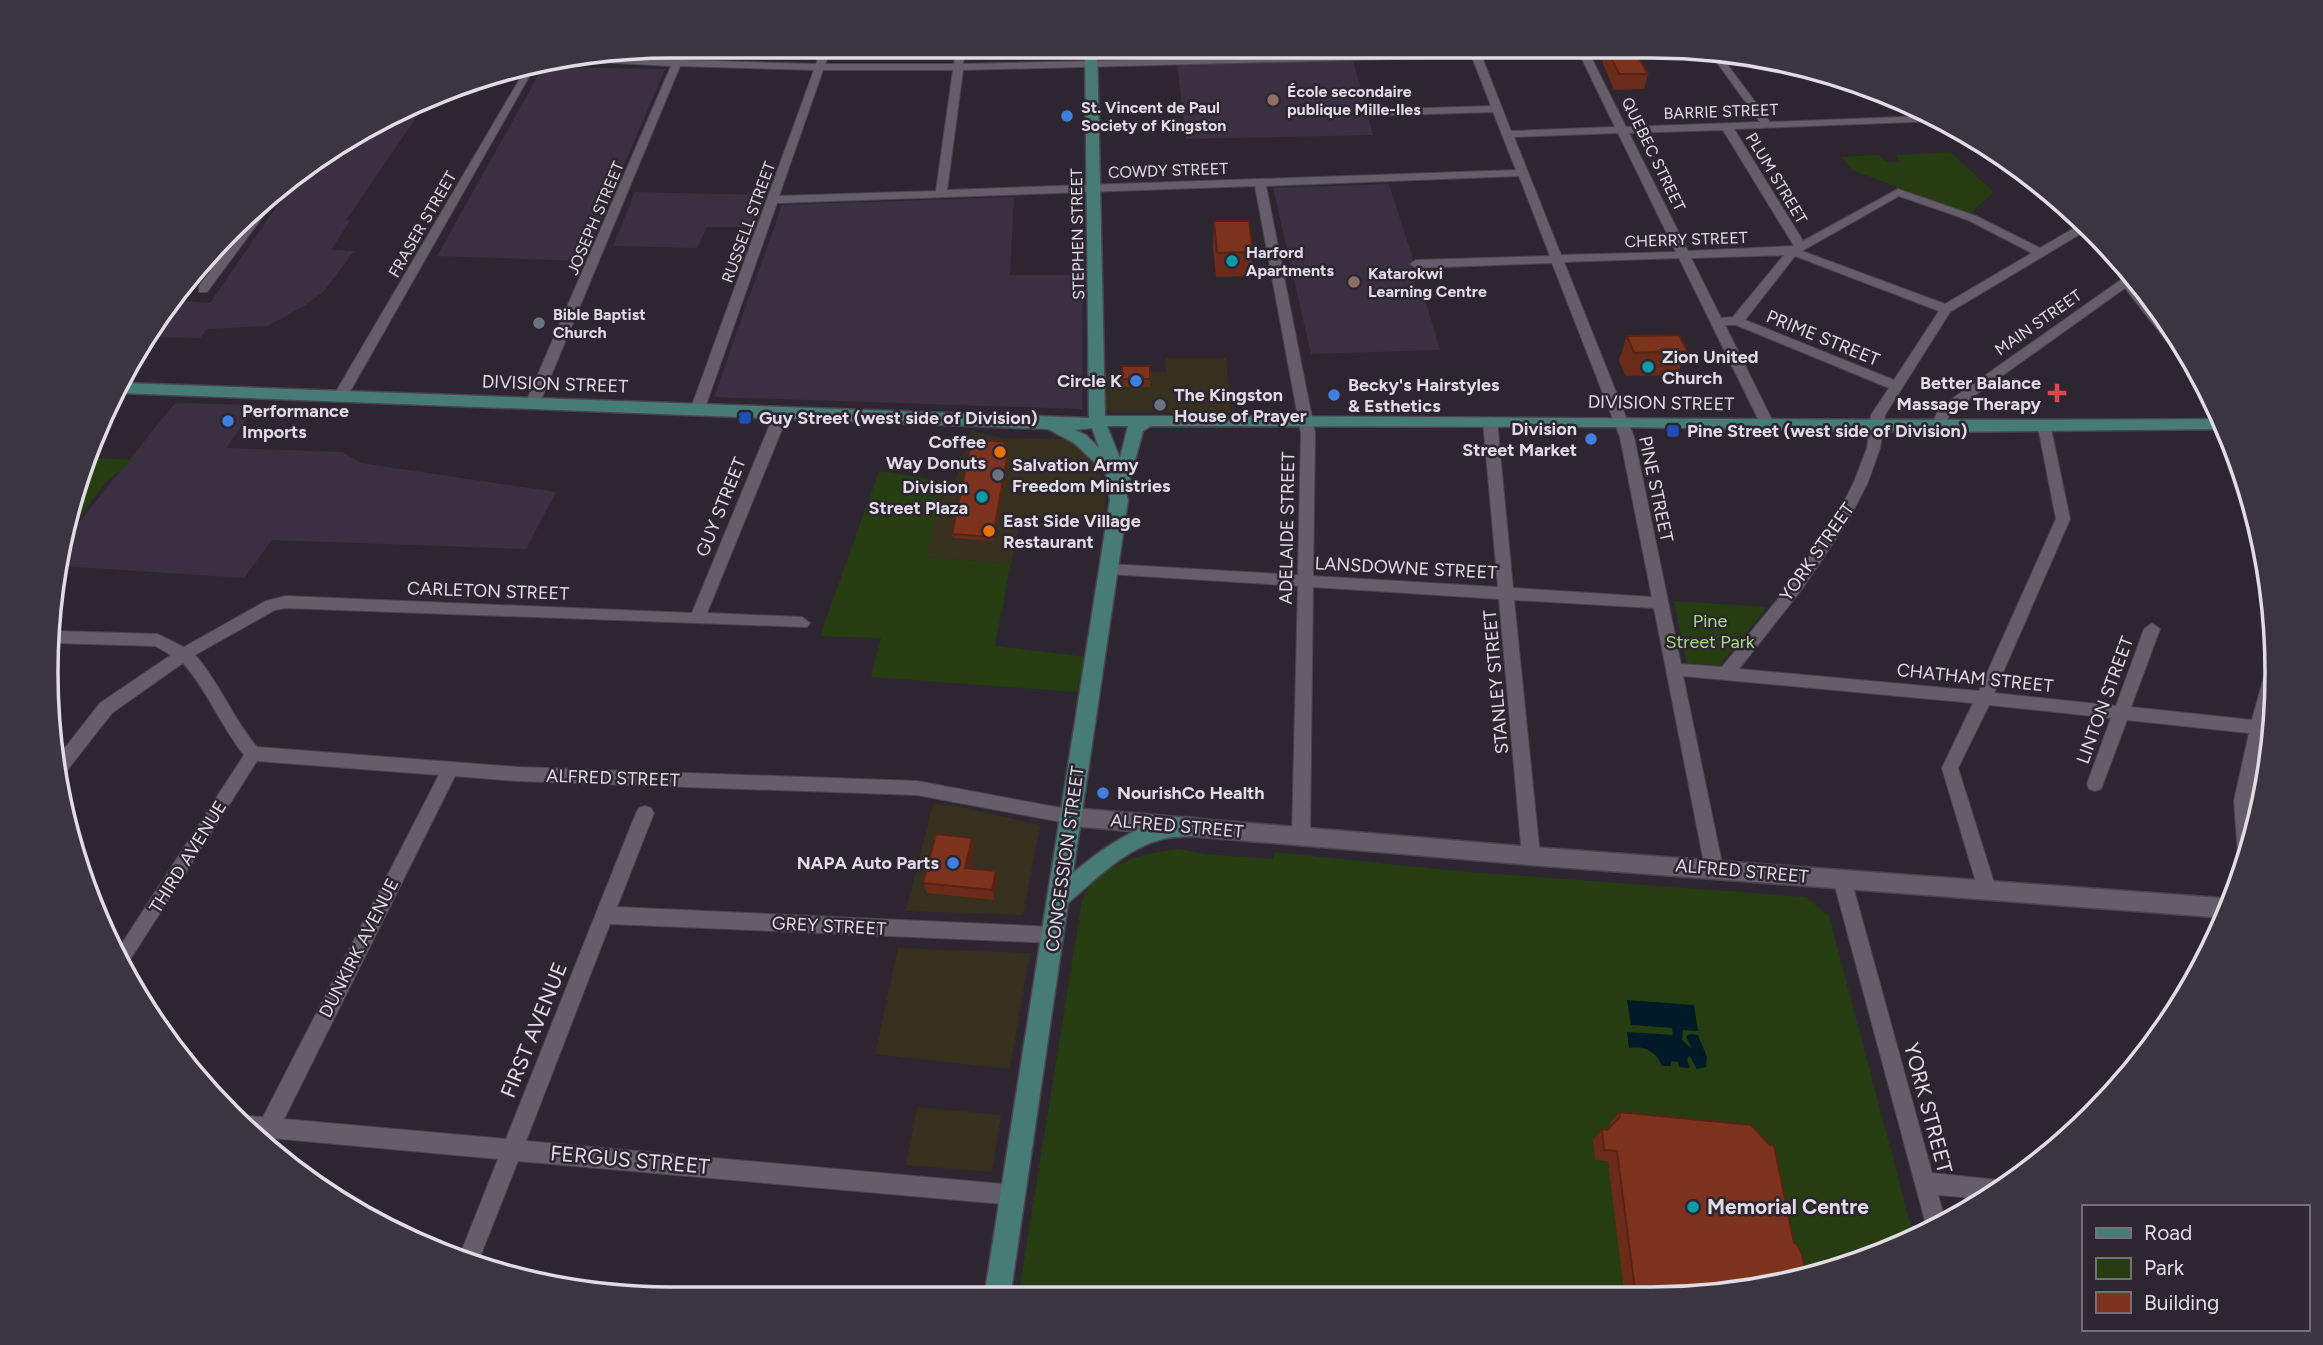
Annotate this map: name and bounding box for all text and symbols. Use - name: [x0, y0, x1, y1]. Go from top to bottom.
- place label: École secondaire publique Mille-Iles: [1287, 82, 1421, 119]
- marker: École secondaire publique Mille-Iles: [1265, 92, 1281, 108]
- street label: QUEBEC STREET: [1618, 94, 1689, 214]
- place label: St. Vincent de Paul Society of Kingston: [1081, 98, 1226, 135]
- street label: BARRIE STREET: [1663, 100, 1779, 123]
- marker: St. Vincent de Paul Society of Kingston: [1059, 108, 1075, 124]
- street label: PLUM STREET: [1742, 129, 1811, 227]
- street label: JOSEPH STREET: [563, 158, 628, 278]
- street label: RUSSELL STREET: [718, 159, 779, 285]
- street label: COWDY STREET: [1108, 159, 1229, 182]
- street label: FRASER STREET: [384, 168, 461, 281]
- street label: STEPHEN STREET: [1067, 168, 1088, 300]
- street label: CHERRY STREET: [1624, 228, 1748, 251]
- place label: Harford Apartments: [1246, 243, 1334, 280]
- marker: Harford Apartments: [1224, 253, 1240, 269]
- place label: Katarokwi Learning Centre: [1368, 264, 1487, 301]
- marker: Katarokwi Learning Centre: [1346, 274, 1362, 290]
- street label: MAIN STREET: [1991, 285, 2085, 359]
- place label: Bible Baptist Church: [553, 305, 646, 342]
- street label: PRIME STREET: [1763, 305, 1883, 371]
- marker: Bible Baptist Church: [531, 315, 547, 331]
- place label: Zion United Church: [1662, 346, 1758, 389]
- marker: Zion United Church: [1640, 359, 1656, 375]
- street label: DIVISION STREET: [481, 370, 629, 398]
- place label: Circle K: [1057, 370, 1122, 392]
- place label: Better Balance Massage Therapy: [1897, 372, 2042, 415]
- marker: Circle K: [1128, 373, 1144, 389]
- place label: Becky's Hairstyles & Esthetics: [1348, 374, 1500, 417]
- marker: Better Balance Massage Therapy: [2047, 383, 2067, 403]
- place label: The Kingston House of Prayer: [1174, 384, 1307, 427]
- marker: Becky's Hairstyles & Esthetics: [1326, 387, 1342, 403]
- street label: DIVISION STREET: [1588, 391, 1734, 415]
- marker: The Kingston House of Prayer: [1152, 397, 1168, 413]
- place label: Performance Imports: [242, 400, 349, 443]
- place label: Guy Street (west side of Division): [759, 407, 1038, 429]
- marker: Guy Street (west side of Division): [737, 410, 753, 426]
- marker: Performance Imports: [220, 413, 236, 429]
- place label: Division Street Market: [1462, 418, 1577, 461]
- place label: Pine Street (west side of Division): [1687, 420, 1968, 442]
- marker: Pine Street (west side of Division): [1665, 423, 1681, 439]
- place label: Coffee Way Donuts: [886, 431, 987, 474]
- marker: Division Street Market: [1583, 431, 1599, 447]
- street label: PINE STREET: [1634, 434, 1678, 544]
- marker: Coffee Way Donuts: [992, 444, 1008, 460]
- street label: ADELAIDE STREET: [1275, 451, 1299, 605]
- street label: GUY STREET: [691, 454, 751, 560]
- place label: Salvation Army Freedom Ministries: [1012, 454, 1171, 497]
- marker: Salvation Army Freedom Ministries: [990, 467, 1006, 483]
- place label: Division Street Plaza: [868, 476, 968, 519]
- marker: Division Street Plaza: [974, 489, 990, 505]
- street label: YORK STREET: [1775, 499, 1859, 605]
- place label: East Side Village Restaurant: [1003, 510, 1141, 553]
- marker: East Side Village Restaurant: [981, 523, 997, 539]
- street label: LANSDOWNE STREET: [1314, 552, 1498, 584]
- street label: CARLETON STREET: [407, 577, 570, 605]
- street label: STANLEY STREET: [1479, 609, 1513, 755]
- park label: Pine Street Park: [1665, 610, 1755, 653]
- street label: LINTON STREET: [2072, 633, 2138, 767]
- street label: CHATHAM STREET: [1896, 659, 2054, 697]
- street label: ALFRED STREET: [546, 765, 680, 791]
- street label: CONCESSION STREET: [1041, 765, 1089, 953]
- place label: NourishCo Health: [1117, 782, 1265, 804]
- marker: NourishCo Health: [1095, 785, 1111, 801]
- street label: THIRD AVENUE: [145, 797, 231, 917]
- street label: ALFRED STREET: [1110, 809, 1245, 843]
- place label: NAPA Auto Parts: [797, 852, 940, 874]
- street label: ALFRED STREET: [1675, 854, 1810, 888]
- marker: NAPA Auto Parts: [945, 855, 961, 871]
- street label: DUNKIRK AVENUE: [314, 875, 404, 1021]
- street label: GREY STREET: [771, 912, 887, 940]
- street label: FIRST AVENUE: [495, 958, 572, 1101]
- street label: YORK STREET: [1899, 1040, 1958, 1176]
- street label: FERGUS STREET: [549, 1140, 711, 1179]
- place label: Memorial Centre: [1707, 1194, 1869, 1219]
- marker: Memorial Centre: [1685, 1199, 1701, 1215]
- legend: [2082, 1205, 2309, 1331]
- text: Road: [2144, 1220, 2192, 1245]
- text: Park: [2144, 1255, 2185, 1280]
- text: Building: [2144, 1290, 2219, 1315]

